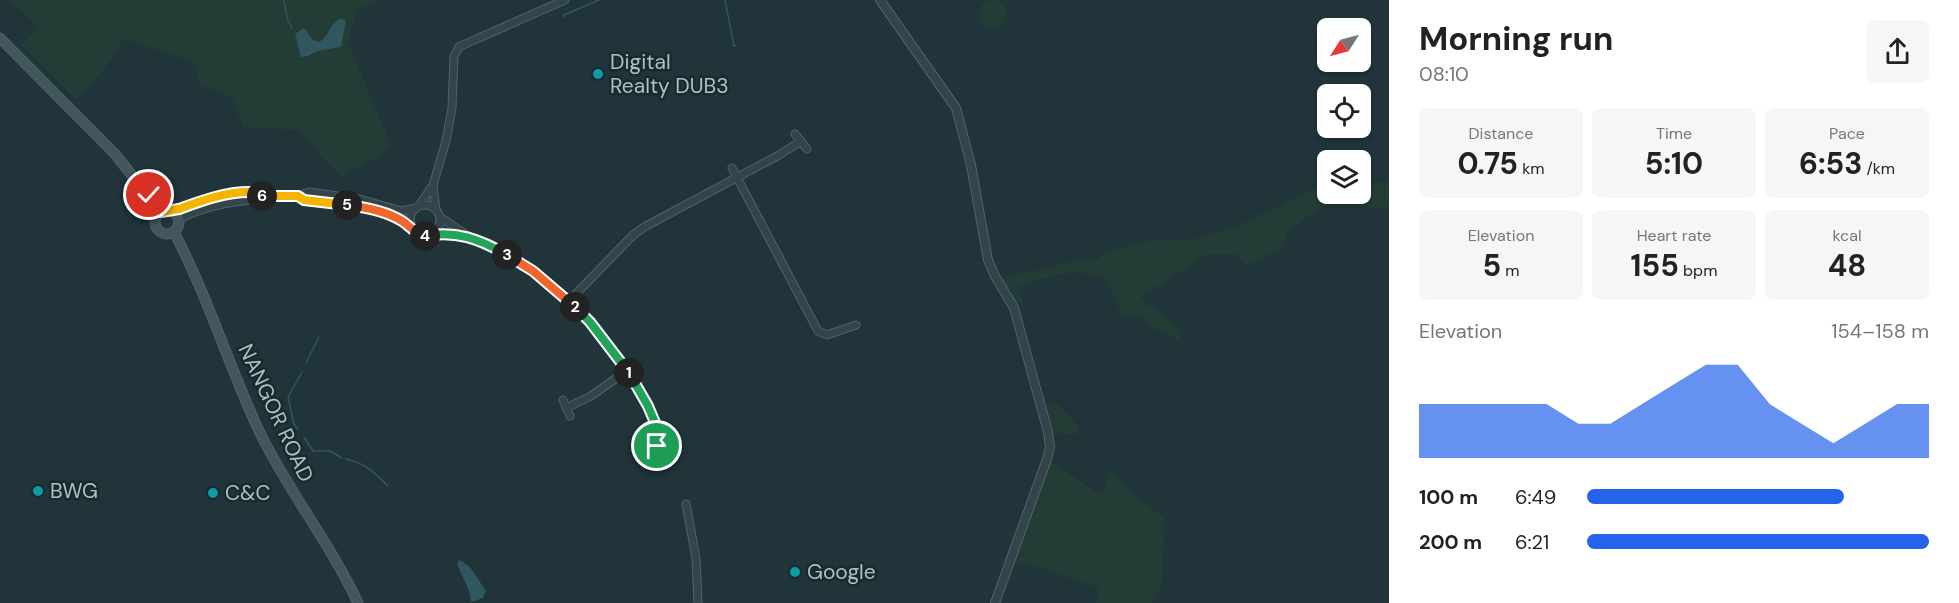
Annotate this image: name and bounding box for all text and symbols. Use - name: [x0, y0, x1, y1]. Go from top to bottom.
- text: Morning run: [1419, 17, 1613, 60]
- north arrow: [1317, 18, 1371, 72]
- map controls: [1317, 18, 1371, 204]
- button: share: [1866, 20, 1929, 83]
- place label: Digital Realty DUB3: [610, 48, 729, 100]
- text: 08:10: [1419, 61, 1469, 87]
- marker: Digital Realty DUB3: [591, 67, 605, 81]
- button: locate: [1317, 84, 1371, 138]
- text: Distance: [1469, 123, 1533, 144]
- text: Time: [1656, 123, 1692, 144]
- text: Pace: [1829, 123, 1865, 144]
- text: 0.75: [1457, 144, 1518, 183]
- text: 5:10: [1645, 144, 1703, 183]
- text: 6:53: [1799, 144, 1862, 183]
- button: layers: [1317, 150, 1371, 204]
- text: km: [1518, 158, 1545, 179]
- text: /km: [1862, 158, 1895, 179]
- pin: [123, 169, 174, 220]
- icon: check: [132, 178, 165, 211]
- pin: 6: [247, 181, 277, 211]
- text: 6: [257, 185, 267, 206]
- pin: 5: [332, 190, 362, 220]
- text: 5: [342, 194, 352, 215]
- pin: 4: [410, 221, 440, 251]
- text: 4: [420, 225, 430, 246]
- text: Elevation: [1468, 225, 1534, 246]
- text: Heart rate: [1637, 225, 1711, 246]
- text: kcal: [1833, 225, 1861, 246]
- pin: 3: [492, 240, 522, 270]
- text: 3: [502, 244, 512, 265]
- text: 5: [1482, 246, 1501, 285]
- text: 155: [1631, 246, 1679, 285]
- text: 48: [1828, 246, 1866, 285]
- text: m: [1501, 260, 1520, 281]
- text: bpm: [1679, 260, 1717, 281]
- pin: 2: [560, 292, 590, 322]
- text: 2: [570, 296, 580, 317]
- text: Elevation: [1419, 318, 1502, 344]
- text: 154–158 m: [1831, 318, 1929, 344]
- street label: NANGOR ROAD: [232, 339, 320, 487]
- pin: 1: [614, 358, 644, 388]
- text: 1: [626, 362, 632, 383]
- pin: [631, 420, 682, 471]
- icon: arrive: [640, 429, 673, 462]
- place label: BWG: [50, 477, 98, 505]
- place label: C&C: [225, 479, 270, 507]
- marker: BWG: [31, 484, 45, 498]
- text: 100 m: [1419, 484, 1478, 510]
- text: 6:49: [1515, 484, 1556, 510]
- marker: C&C: [206, 486, 220, 500]
- text: 200 m: [1419, 529, 1482, 555]
- text: 6:21: [1515, 529, 1549, 555]
- place label: Google: [807, 558, 876, 586]
- marker: Google: [788, 565, 802, 579]

